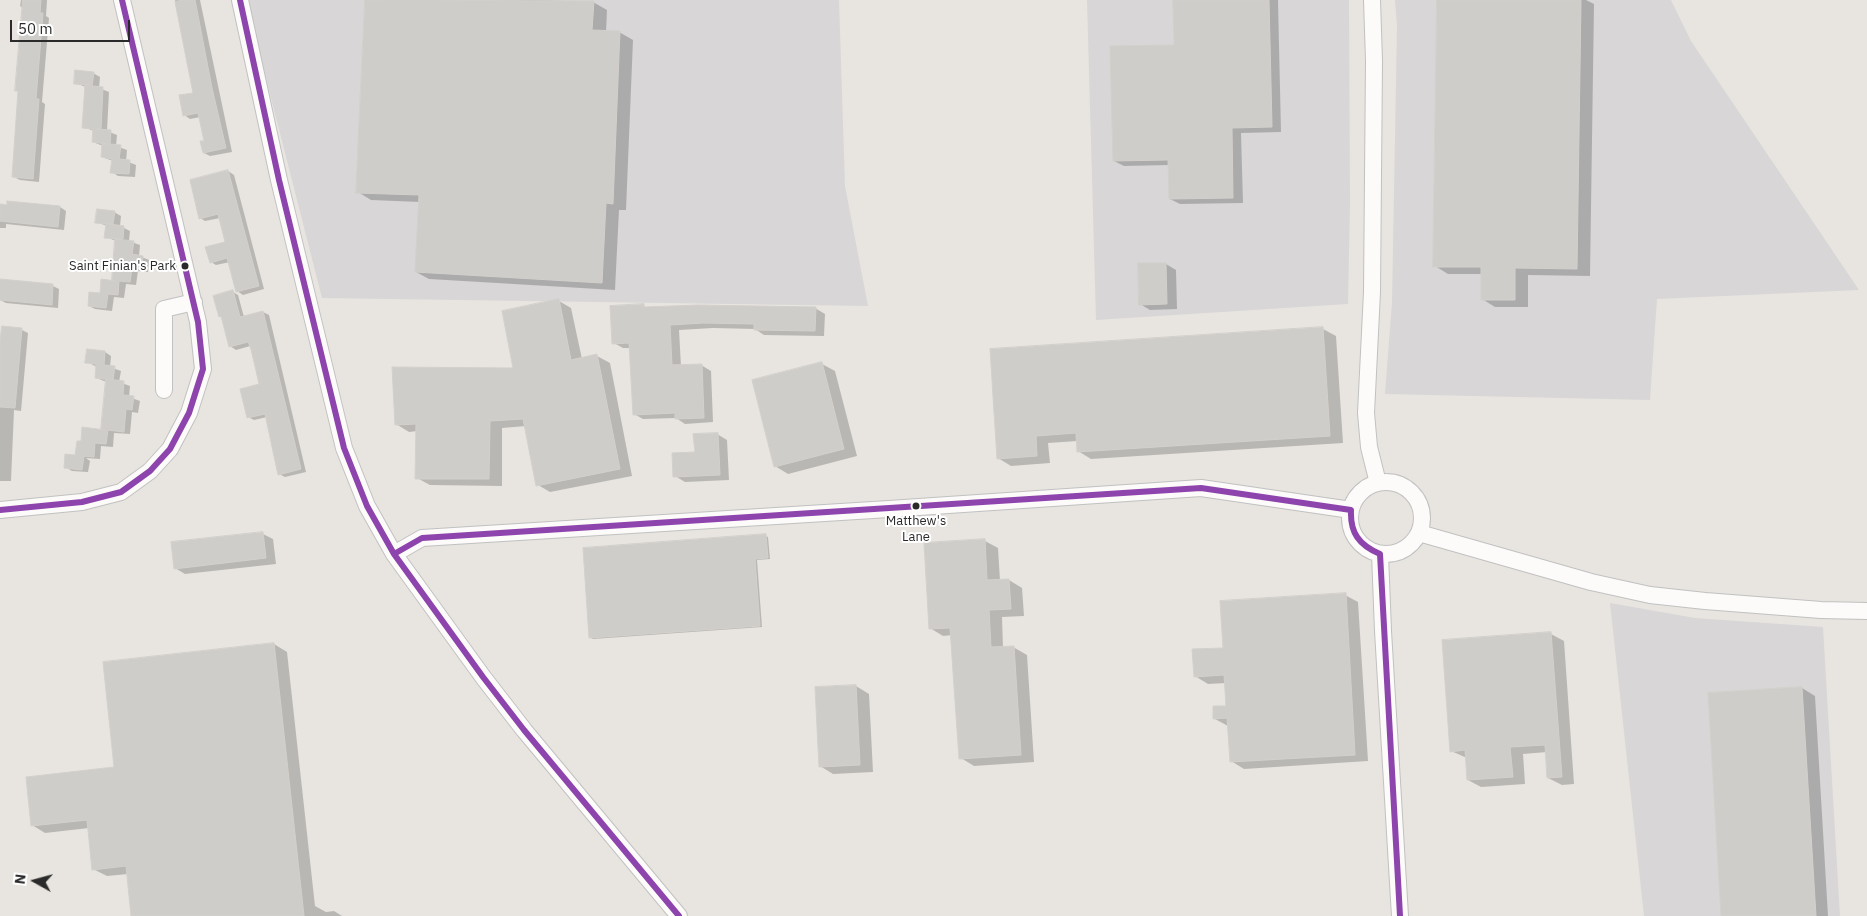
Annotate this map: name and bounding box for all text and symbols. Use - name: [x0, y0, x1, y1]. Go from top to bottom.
- scale bar: [12, 10, 132, 42]
- text: 50 m: [18, 19, 53, 38]
- place label: Saint Finian's Park: [69, 258, 176, 274]
- marker: Saint Finian's Park: [180, 261, 190, 271]
- marker: Matthew's Lane: [911, 501, 921, 511]
- place label: Matthew's Lane: [886, 513, 946, 544]
- north arrow: [10, 856, 60, 906]
- text: N: [11, 873, 30, 885]

